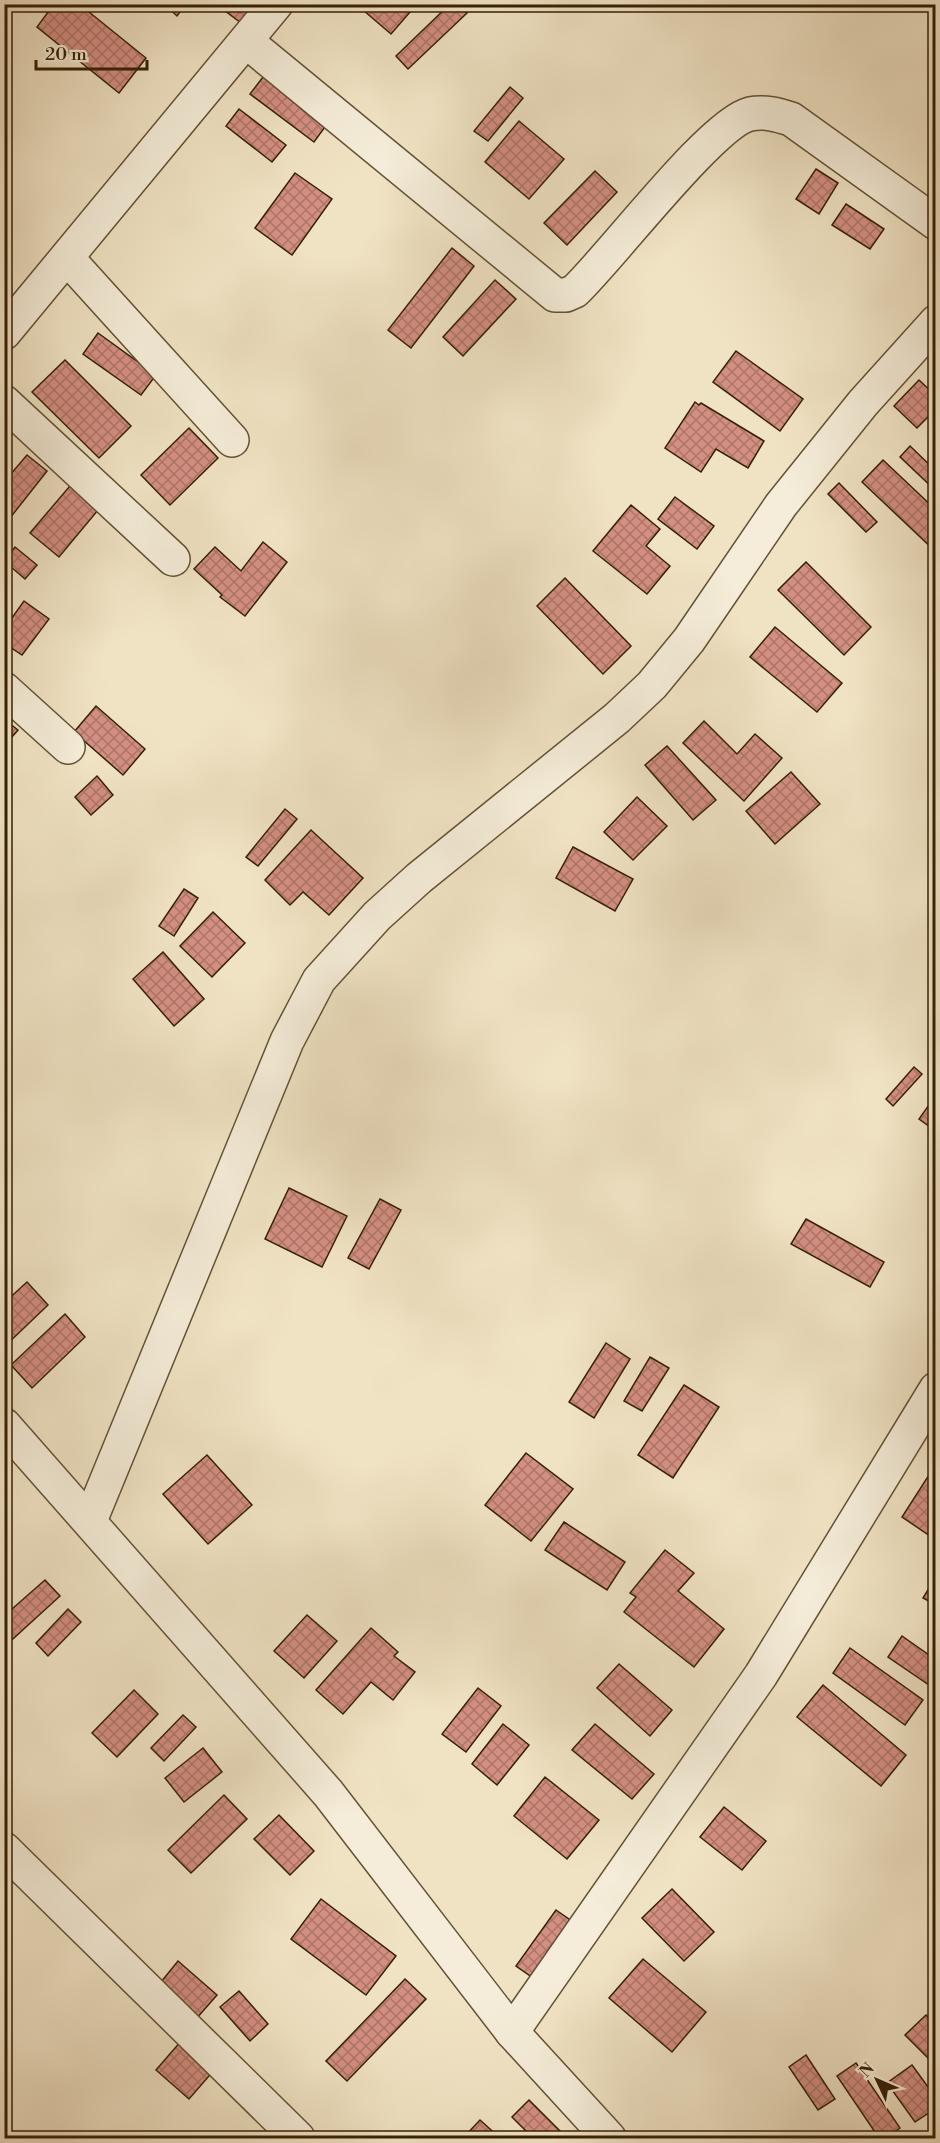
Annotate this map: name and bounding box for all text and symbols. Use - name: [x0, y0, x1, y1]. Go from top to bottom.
- scale bar: [36, 33, 147, 71]
- text: 20 m: [45, 43, 87, 66]
- north arrow: [847, 2050, 907, 2110]
- text: N: [855, 2059, 879, 2082]

